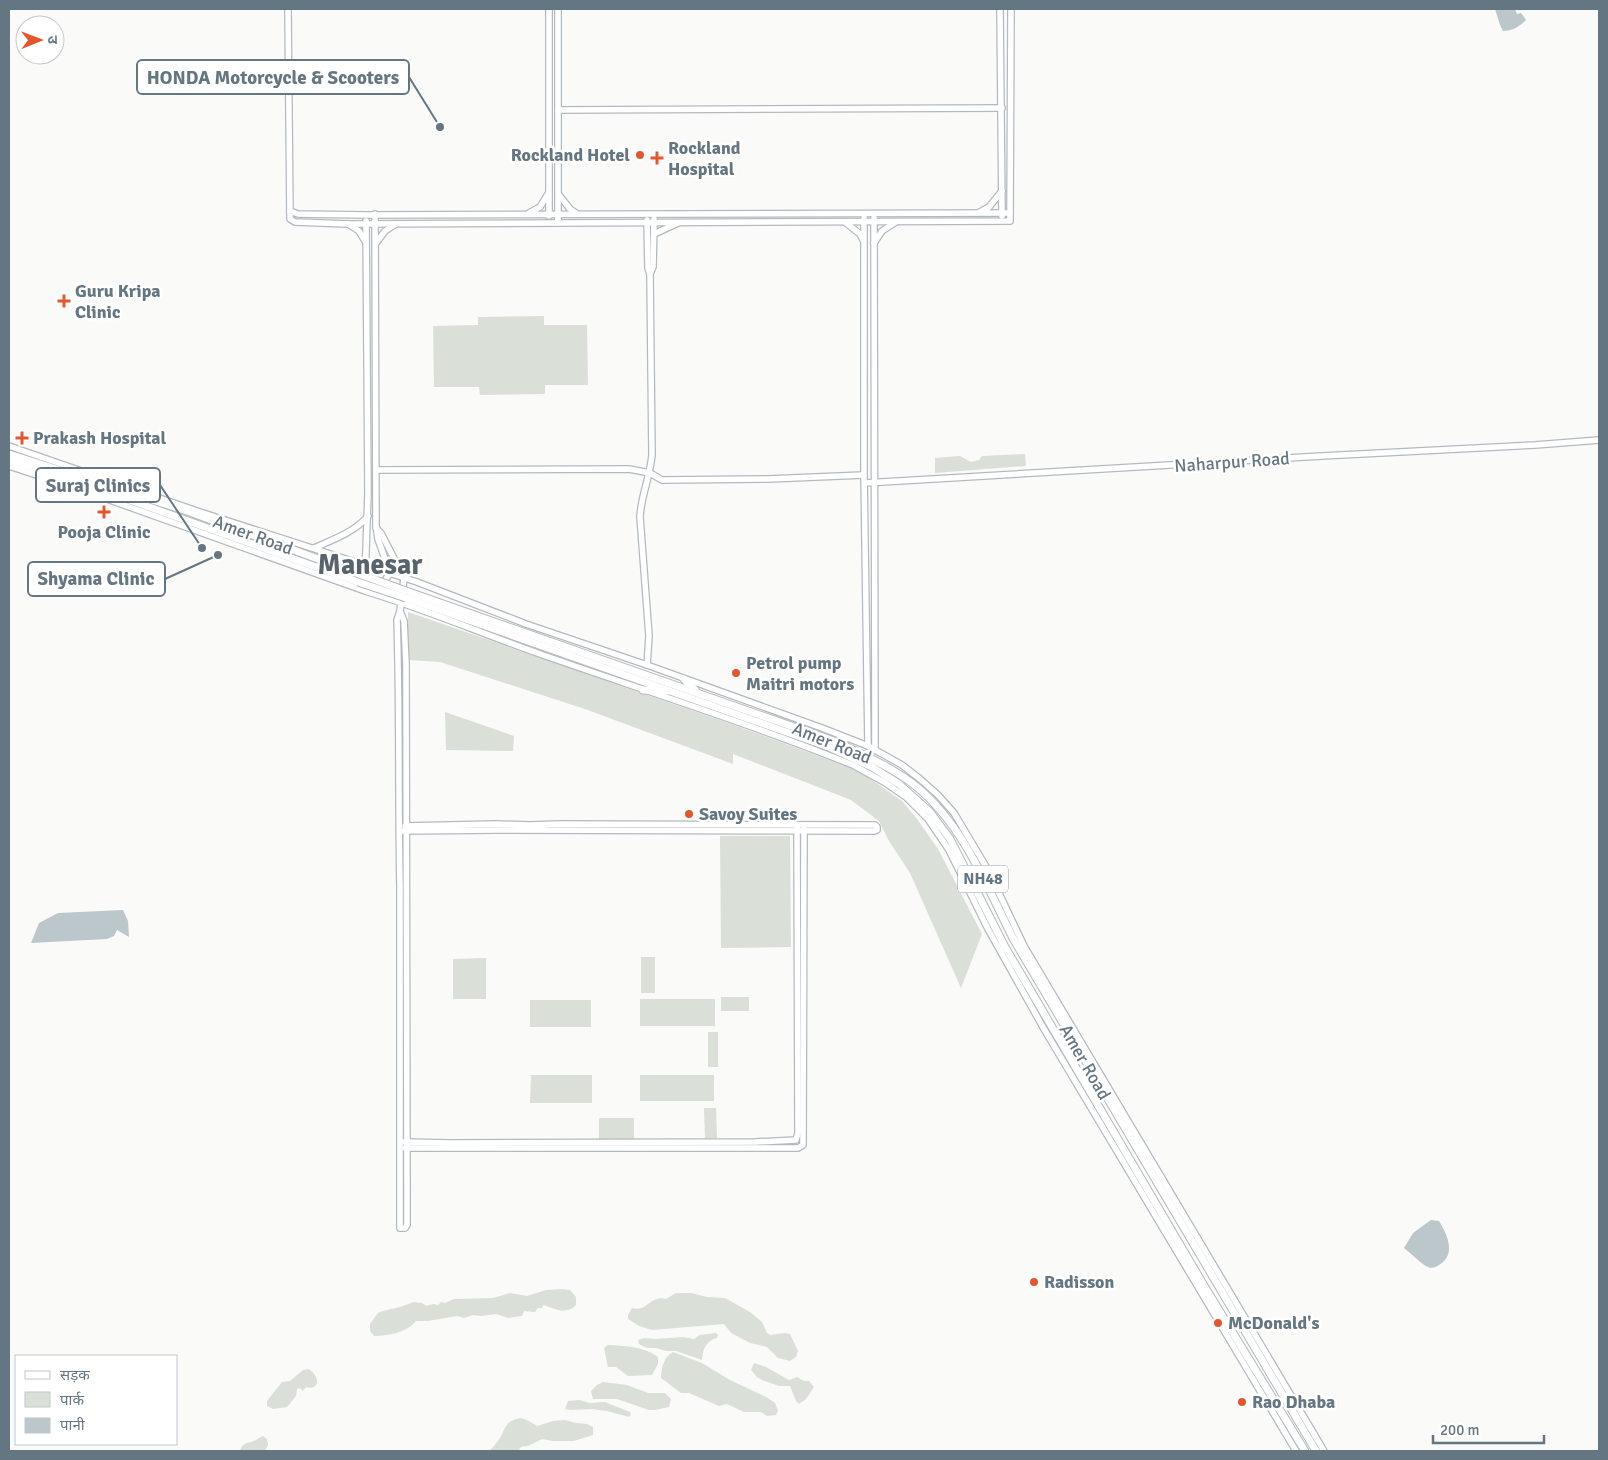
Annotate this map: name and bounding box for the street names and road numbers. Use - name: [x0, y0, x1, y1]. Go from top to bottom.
- street label: Naharpur Road: [1174, 447, 1290, 477]
- street label: Amer Road: [210, 510, 296, 560]
- street label: Amer Road: [789, 717, 875, 769]
- road number: NH48: [958, 866, 1008, 892]
- street label: Amer Road: [1055, 1020, 1115, 1104]

